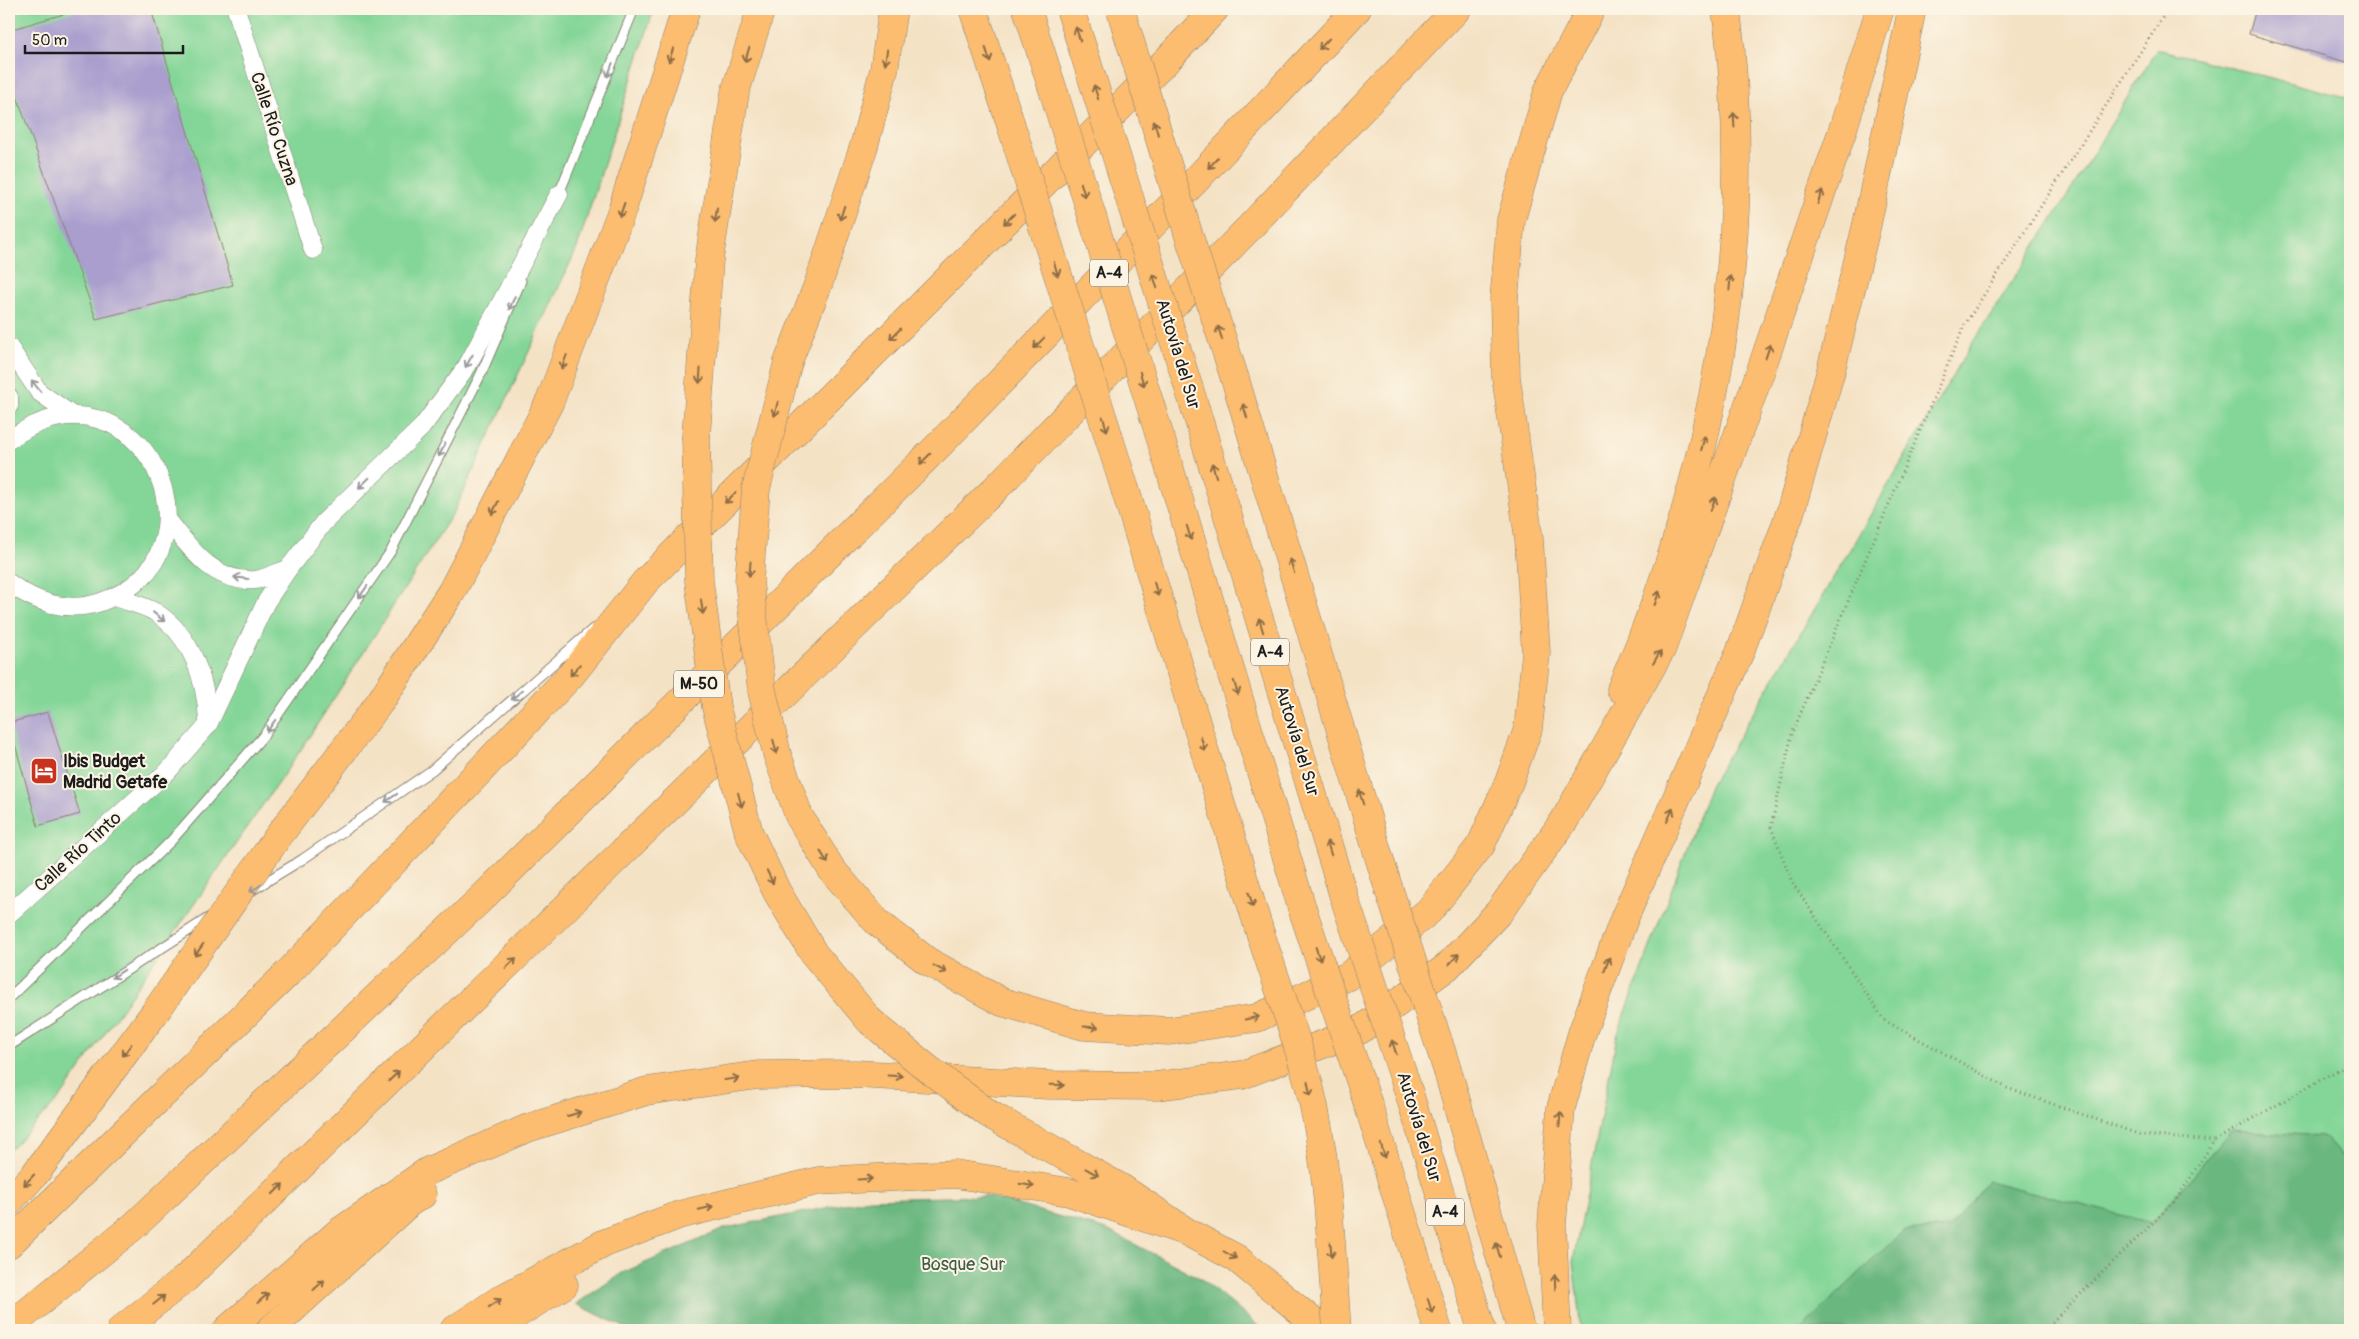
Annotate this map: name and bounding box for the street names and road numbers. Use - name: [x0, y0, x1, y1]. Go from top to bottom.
- street label: Calle Río Cuzna: [245, 69, 303, 189]
- road number: A-4: [1090, 260, 1128, 286]
- street label: Autovía del Sur: [1150, 296, 1206, 413]
- road number: A-4: [1251, 638, 1289, 666]
- road number: M-50: [674, 671, 724, 698]
- street label: Autovía del Sur: [1269, 683, 1325, 800]
- street label: Calle Río Tinto: [30, 806, 127, 897]
- street label: Autovía del Sur: [1391, 1069, 1447, 1186]
- road number: A-4: [1426, 1198, 1464, 1226]

